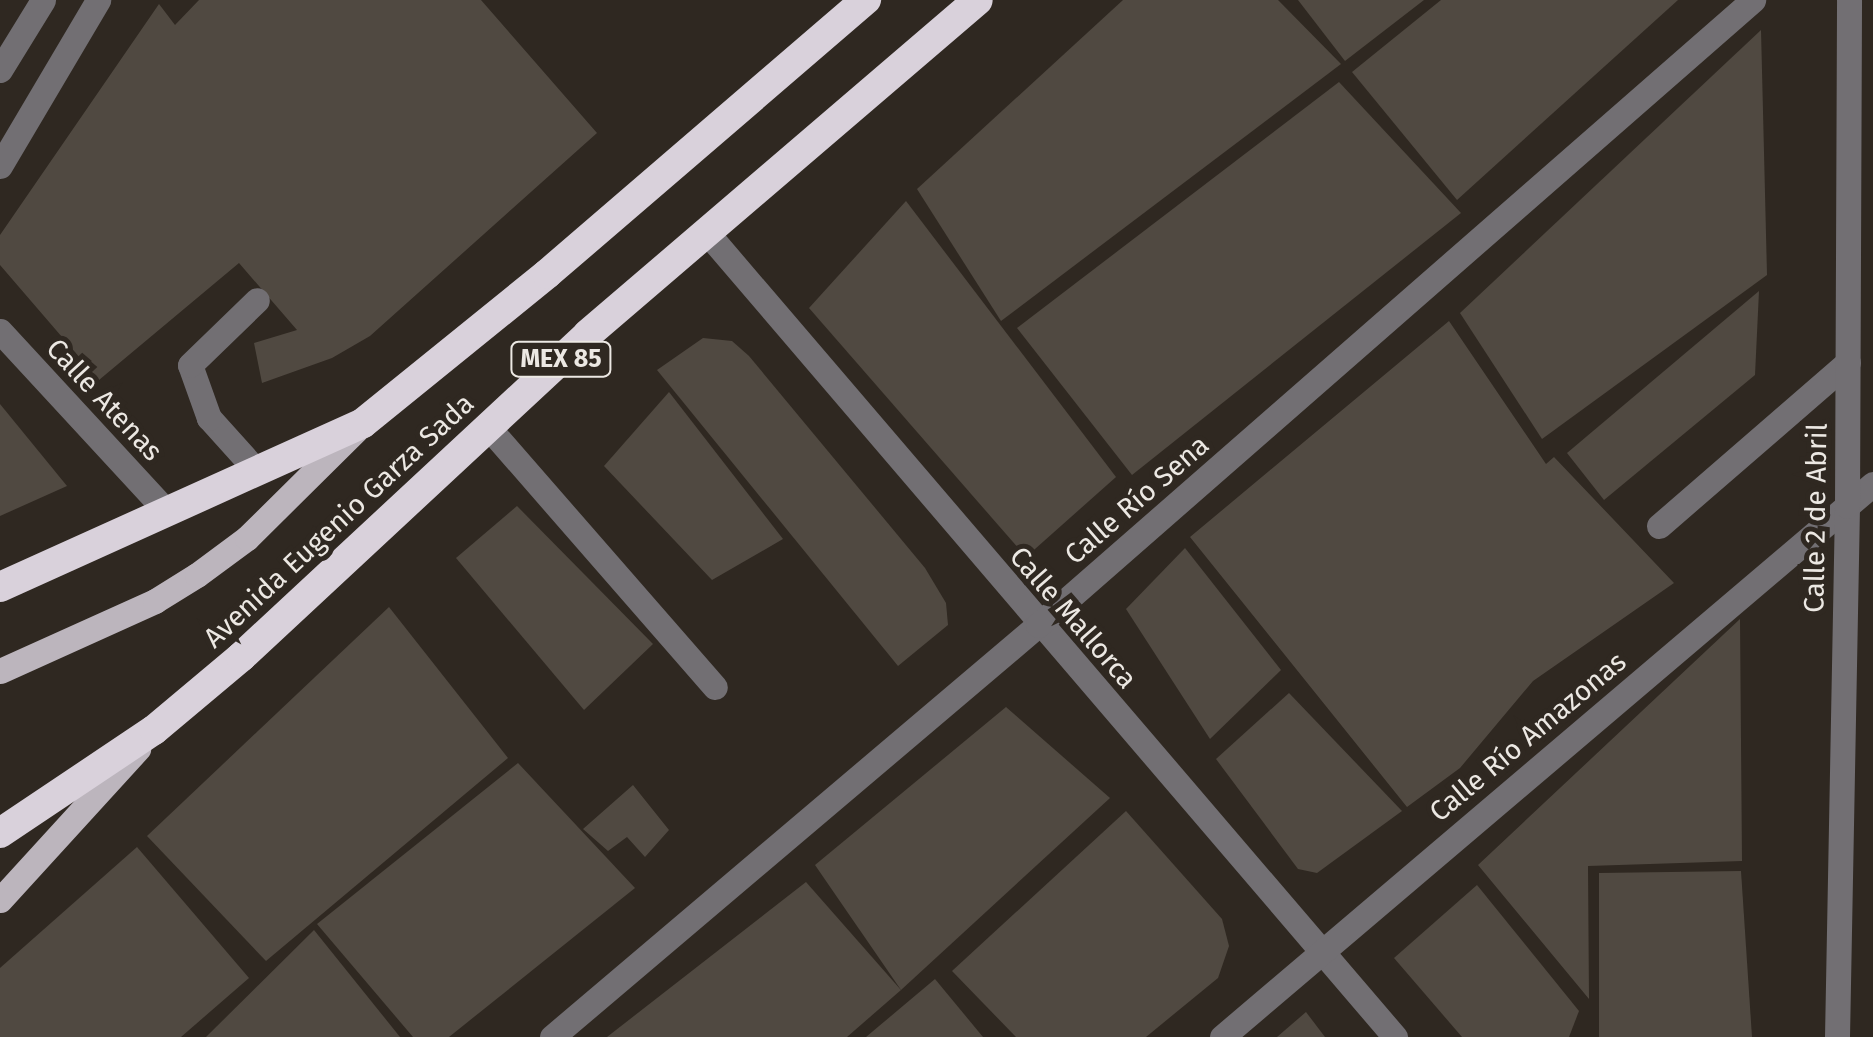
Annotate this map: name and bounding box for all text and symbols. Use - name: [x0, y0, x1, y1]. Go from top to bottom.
- street label: Calle Atenas: [39, 332, 169, 468]
- road number: MEX 85: [508, 339, 614, 379]
- street label: Avenida Eugenio Garza Sada: [197, 387, 481, 655]
- street label: Calle 2 de Abril: [1798, 423, 1834, 613]
- street label: Calle Río Sena: [1058, 428, 1216, 572]
- street label: Calle Mallorca: [1002, 540, 1144, 696]
- street label: Calle Río Amazonas: [1423, 645, 1633, 829]

